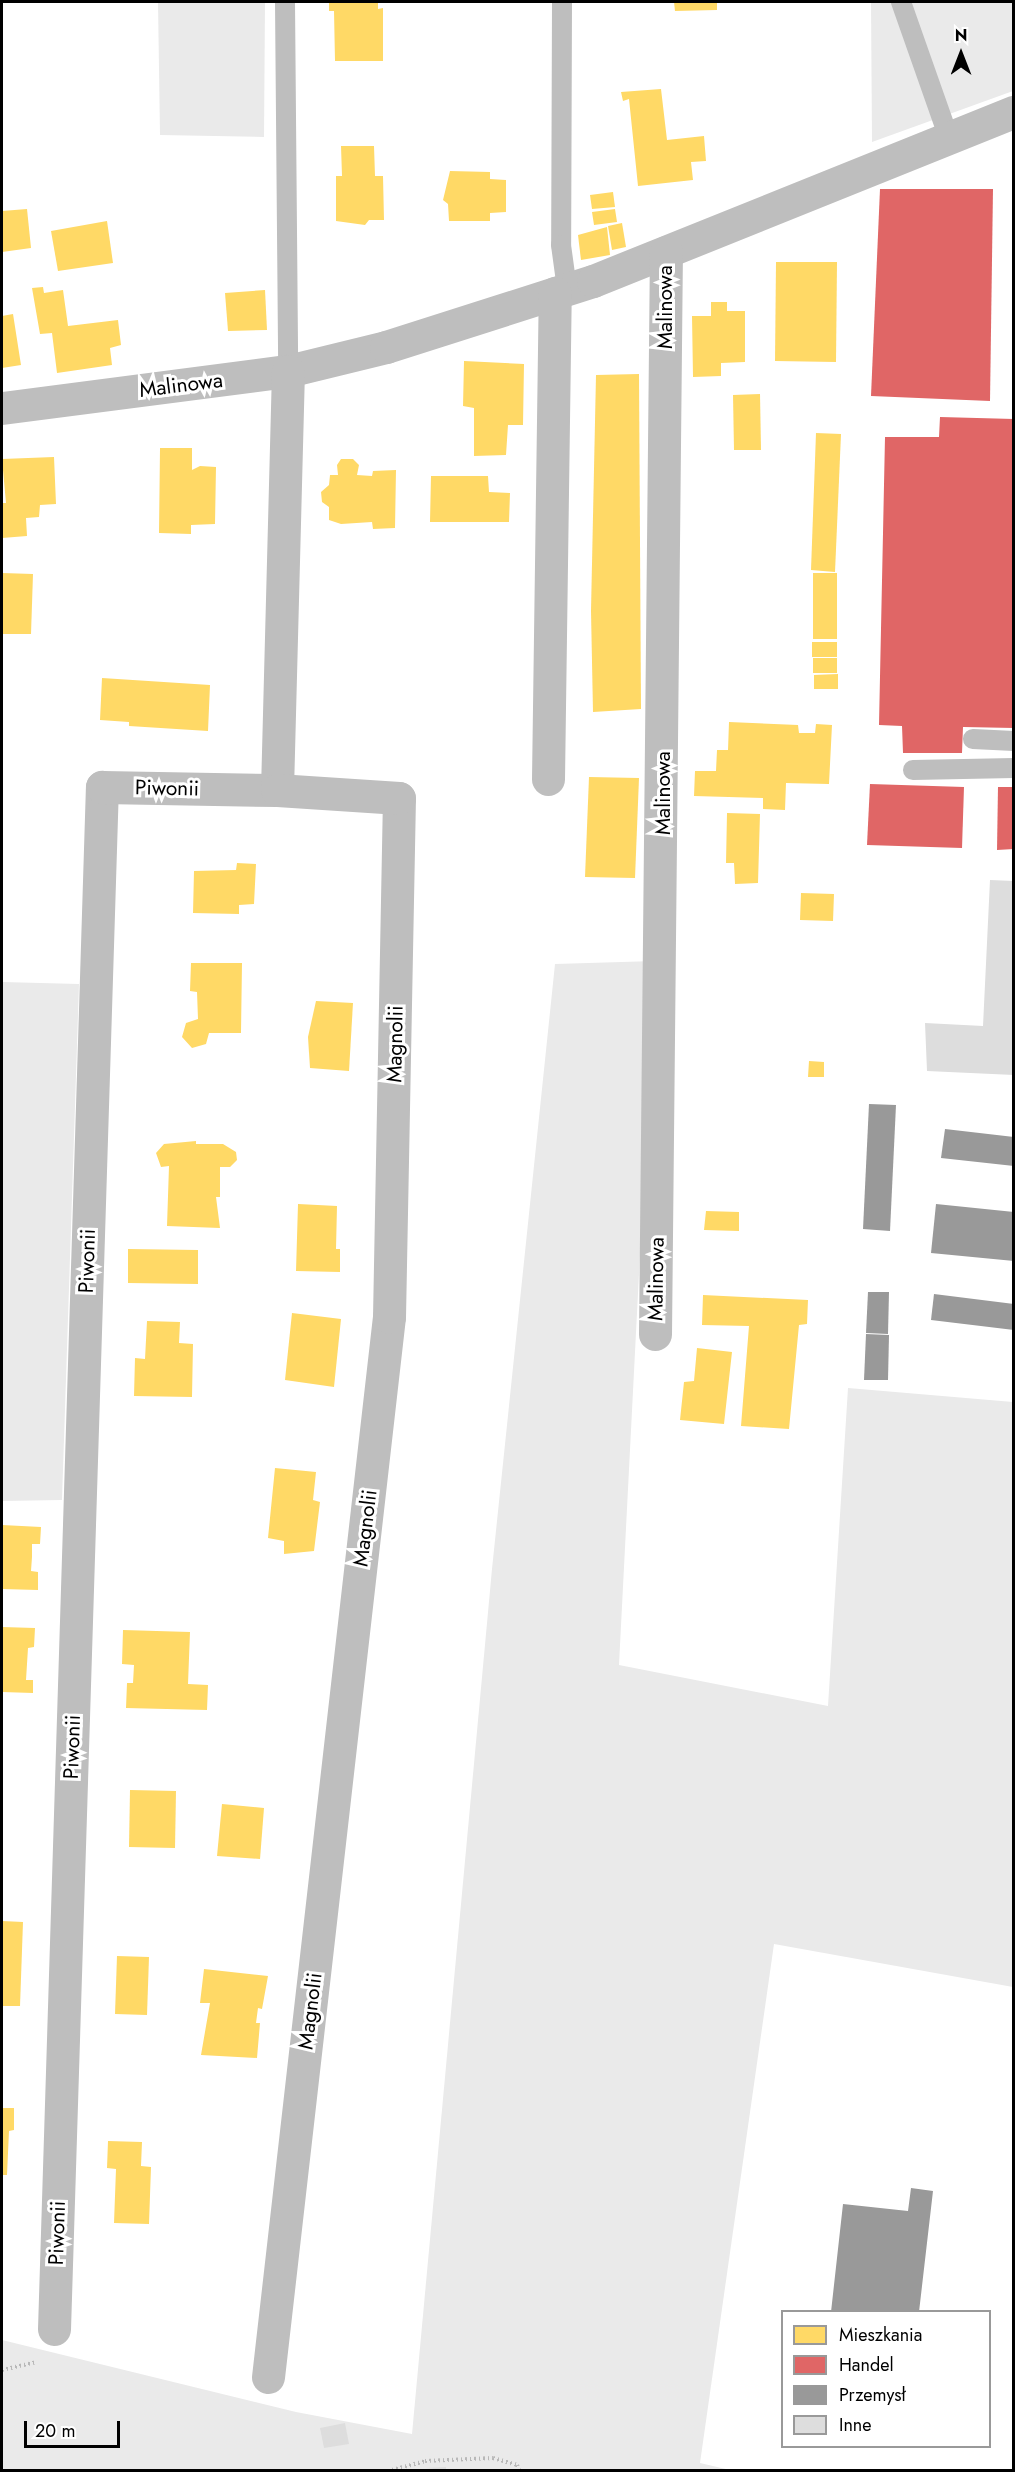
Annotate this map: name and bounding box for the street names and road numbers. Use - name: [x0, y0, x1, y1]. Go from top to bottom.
- street label: Malinowa: [652, 265, 678, 349]
- street label: Malinowa: [138, 367, 224, 403]
- street label: Malinowa: [650, 751, 676, 835]
- street label: Piwonii: [135, 775, 199, 801]
- street label: Magnolii: [382, 1005, 408, 1083]
- street label: Piwonii: [73, 1228, 101, 1294]
- street label: Malinowa: [643, 1237, 669, 1321]
- street label: Magnolii: [348, 1488, 382, 1568]
- street label: Piwonii: [58, 1714, 86, 1780]
- street label: Magnolii: [293, 1971, 327, 2051]
- street label: Piwonii: [43, 2200, 71, 2266]

